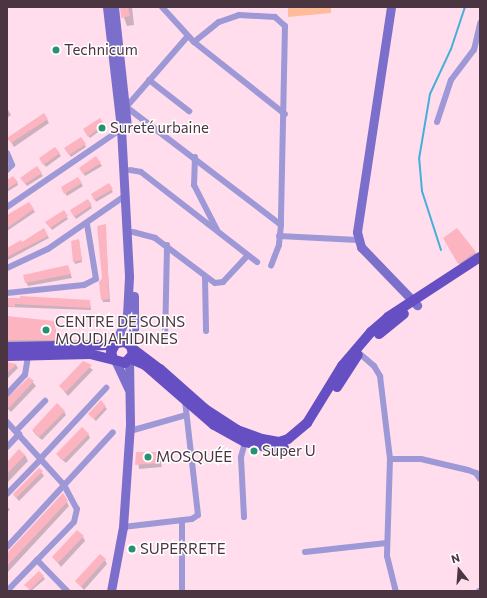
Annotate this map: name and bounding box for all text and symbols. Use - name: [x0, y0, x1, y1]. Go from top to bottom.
- place label: Technicum: [64, 41, 138, 59]
- marker: Technicum: [51, 45, 61, 55]
- place label: Sureté urbaine: [110, 119, 209, 137]
- marker: Sureté urbaine: [97, 123, 107, 133]
- place label: CENTRE DE SOINS MOUDJAHIDINES: [55, 312, 185, 347]
- marker: CENTRE DE SOINS MOUDJAHIDINES: [40, 324, 52, 336]
- place label: Super U: [262, 442, 316, 460]
- marker: Super U: [249, 446, 259, 456]
- place label: MOSQUÉE: [156, 448, 232, 466]
- marker: MOSQUÉE: [143, 452, 153, 462]
- place label: SUPERRETE: [140, 540, 226, 558]
- marker: SUPERRETE: [127, 544, 137, 554]
- north arrow: [439, 550, 479, 590]
- text: N: [449, 551, 461, 565]

